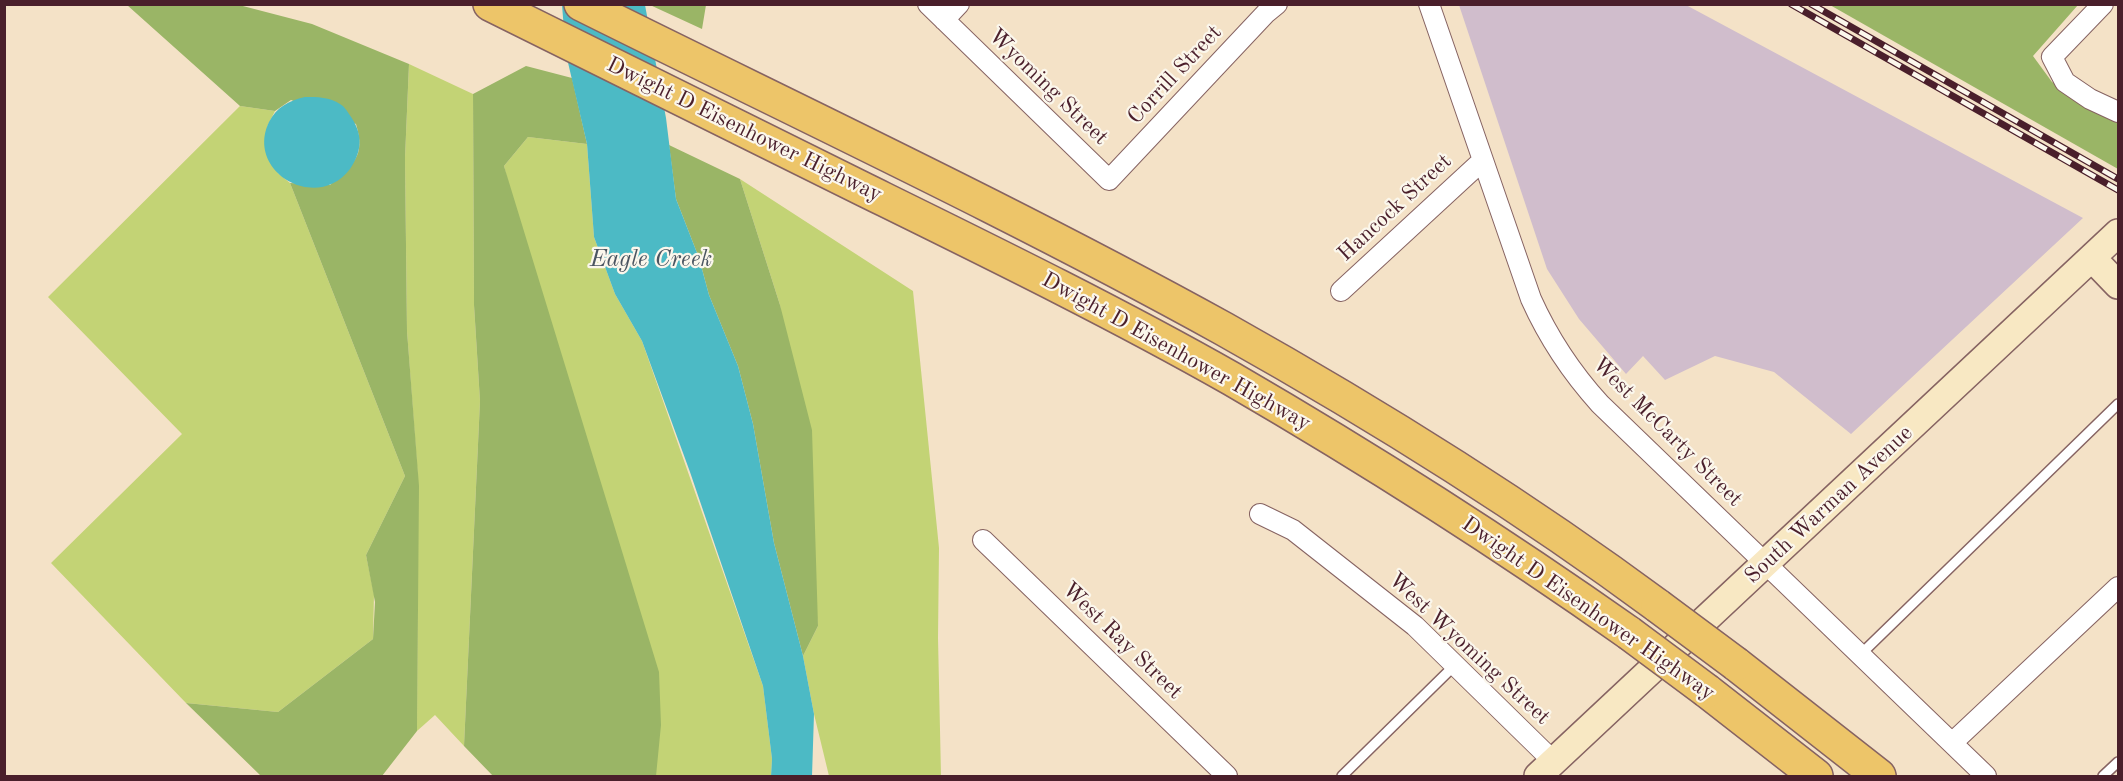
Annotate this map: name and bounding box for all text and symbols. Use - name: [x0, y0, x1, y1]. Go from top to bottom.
- street label: Corrill Street: [1122, 20, 1228, 130]
- street label: Wyoming Street: [982, 23, 1114, 151]
- street label: Dwight D Eisenhower Highway: [602, 52, 886, 208]
- street label: Hancock Street: [1333, 149, 1457, 267]
- water label: Eagle Creek: [590, 246, 712, 274]
- street label: Dwight D Eisenhower Highway: [1037, 267, 1315, 437]
- street label: West McCarty Street: [1586, 351, 1748, 513]
- street label: South Warman Avenue: [1740, 420, 1918, 590]
- street label: Dwight D Eisenhower Highway: [1456, 511, 1720, 707]
- street label: West Wyoming Street: [1383, 567, 1555, 731]
- street label: West Ray Street: [1056, 577, 1188, 705]

